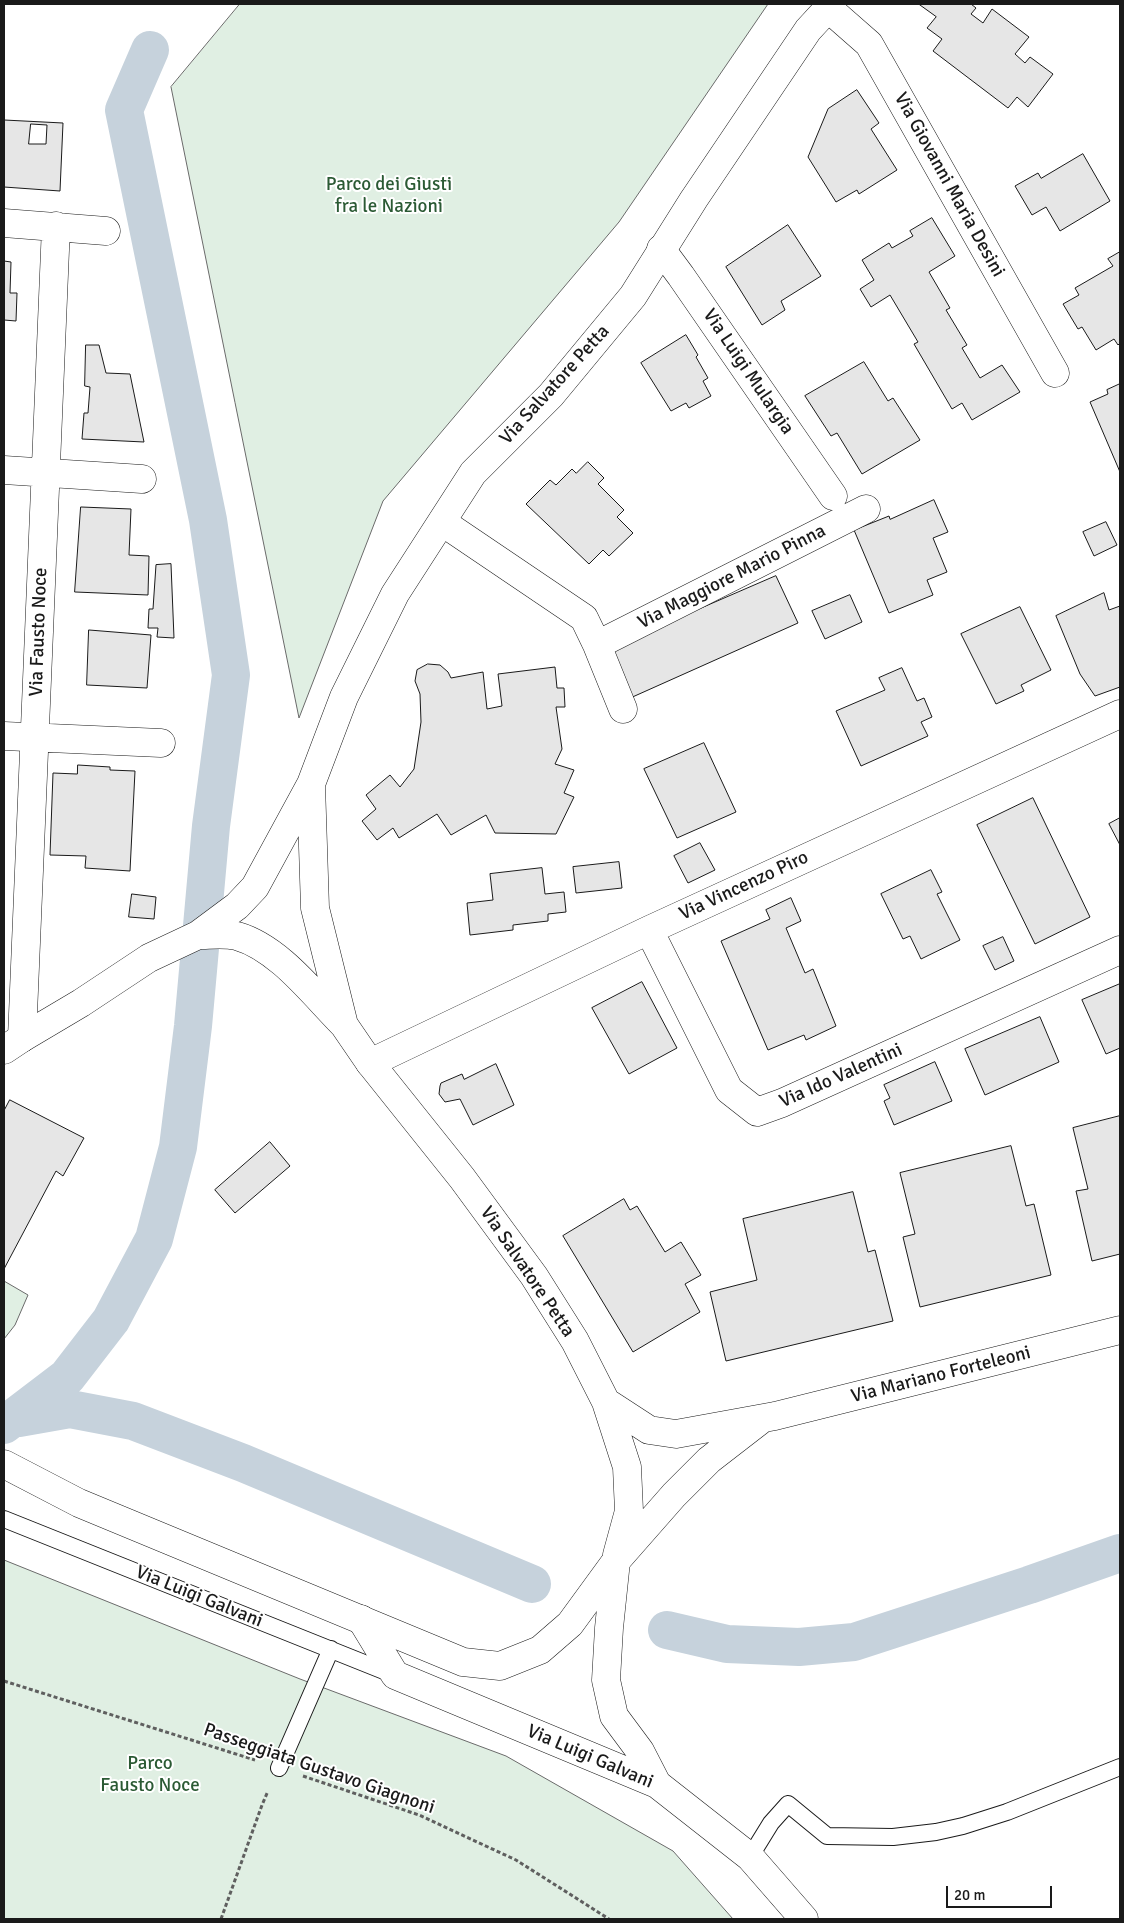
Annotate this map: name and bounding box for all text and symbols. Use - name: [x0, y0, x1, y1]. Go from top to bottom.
- street label: Via Giovanni Maria Desini: [889, 89, 1009, 281]
- park label: Parco dei Giusti fra le Nazioni: [326, 174, 452, 218]
- street label: Via Luigi Mulargia: [698, 305, 798, 439]
- street label: Via Salvatore Petta: [495, 321, 615, 449]
- street label: Via Maggiore Mario Pinna: [634, 520, 830, 634]
- street label: Via Fausto Noce: [25, 567, 53, 697]
- street label: Via Vincenzo Piro: [676, 846, 812, 926]
- street label: Via Ido Valentini: [776, 1039, 906, 1113]
- street label: Via Salvatore Petta: [475, 1202, 579, 1342]
- street label: Via Mariano Forteleoni: [849, 1342, 1033, 1408]
- street label: Via Luigi Galvani: [132, 1561, 266, 1633]
- street label: Passeggiata Gustavo Giagnoni: [200, 1719, 438, 1819]
- street label: Via Luigi Galvani: [523, 1720, 657, 1794]
- park label: Parco Fausto Noce: [100, 1753, 200, 1797]
- scale bar: [949, 1876, 1055, 1908]
- text: 20 m: [954, 1886, 985, 1904]

